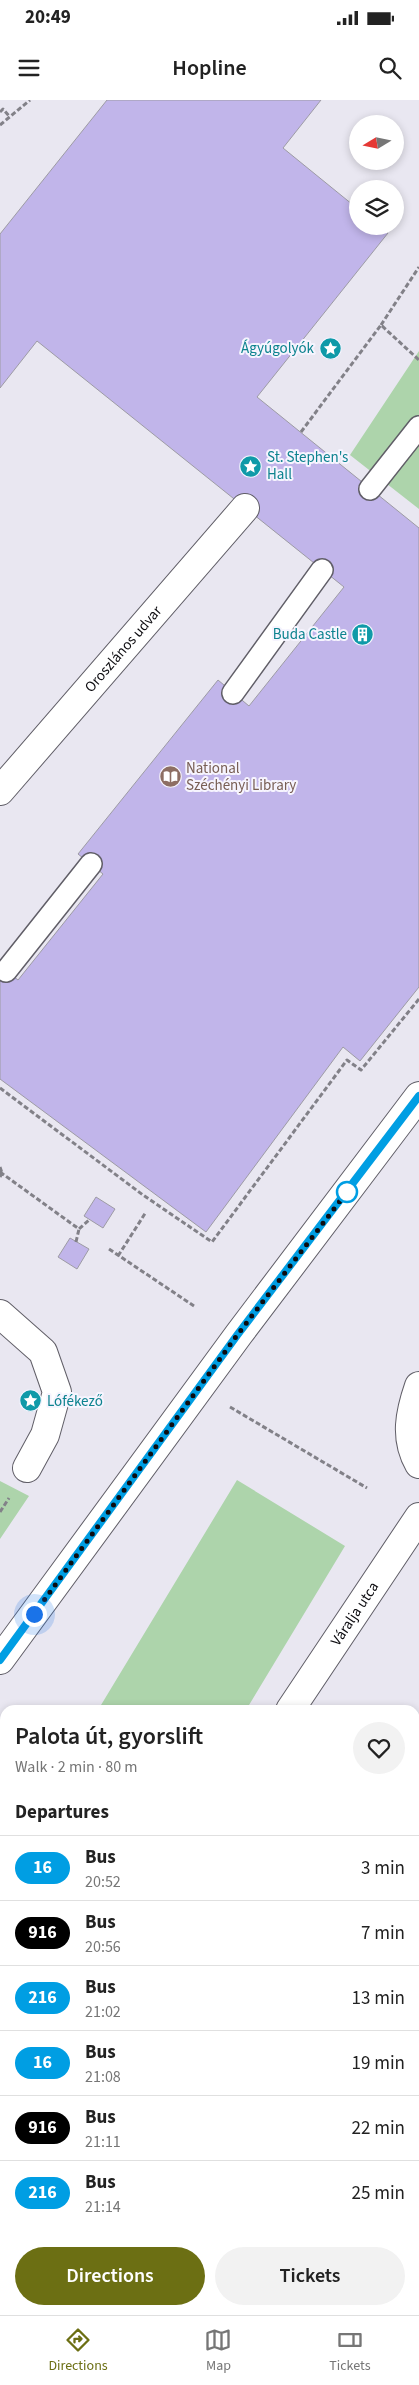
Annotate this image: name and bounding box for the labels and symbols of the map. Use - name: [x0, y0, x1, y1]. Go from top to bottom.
- north arrow: [349, 115, 404, 170]
- place icon: Ágyúgolyók: [318, 336, 342, 360]
- place label: Ágyúgolyók: [241, 338, 315, 359]
- place label: St. Stephen's Hall: [267, 447, 348, 485]
- place icon: St. Stephen's Hall: [239, 454, 263, 478]
- street label: Oroszlános udvar: [80, 601, 168, 697]
- building icon: Buda Castle: [351, 622, 375, 646]
- place label: Buda Castle: [273, 624, 347, 645]
- place label: National Széchényi Library: [186, 758, 296, 796]
- library icon: National Széchényi Library: [158, 765, 182, 789]
- unlabelled marker: [336, 1181, 358, 1203]
- place icon: Lófékező: [19, 1389, 43, 1413]
- place label: Lófékező: [47, 1391, 103, 1412]
- street label: Váralja utca: [326, 1578, 384, 1650]
- your location: [22, 1602, 47, 1627]

